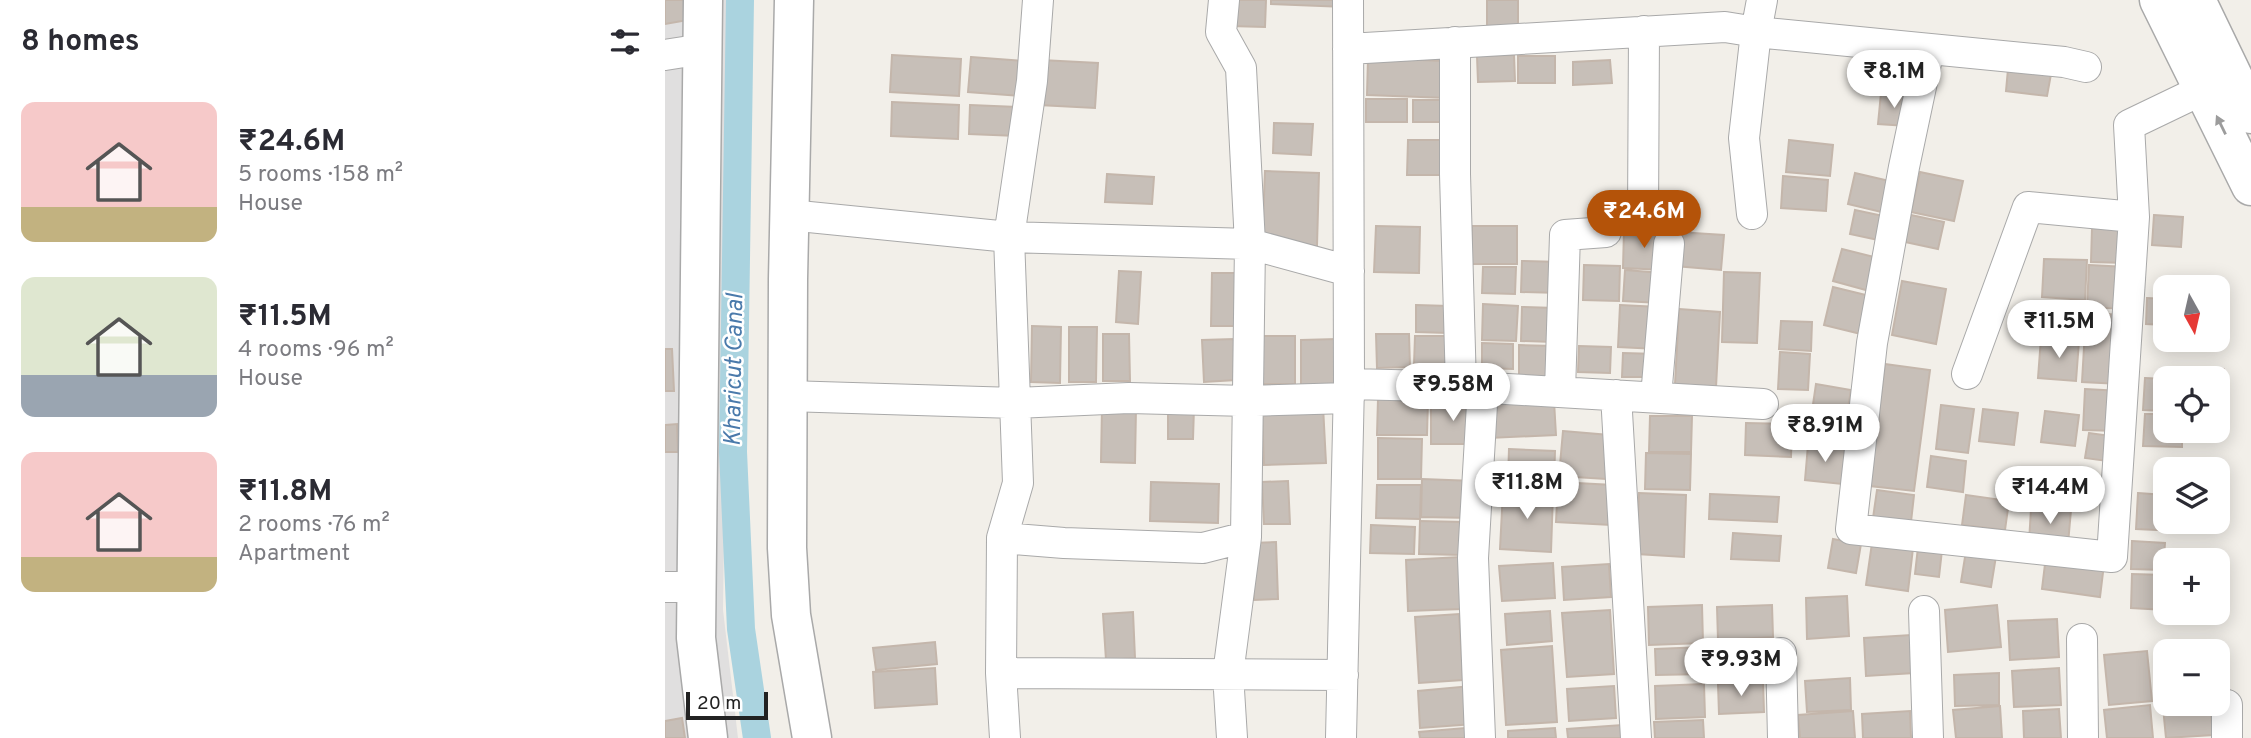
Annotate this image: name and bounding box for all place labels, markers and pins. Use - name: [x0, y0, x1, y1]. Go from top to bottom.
- pin: ₹8.1M: [1845, 50, 1943, 110]
- pin: ₹24.6M: [1587, 190, 1701, 250]
- pin: ₹11.5M: [2002, 300, 2116, 360]
- pin: ₹9.58M: [1396, 364, 1510, 423]
- pin: ₹8.91M: [1768, 405, 1882, 464]
- pin: ₹11.8M: [1470, 462, 1584, 521]
- pin: ₹14.4M: [1993, 466, 2107, 526]
- pin: ₹9.93M: [1684, 638, 1798, 698]

